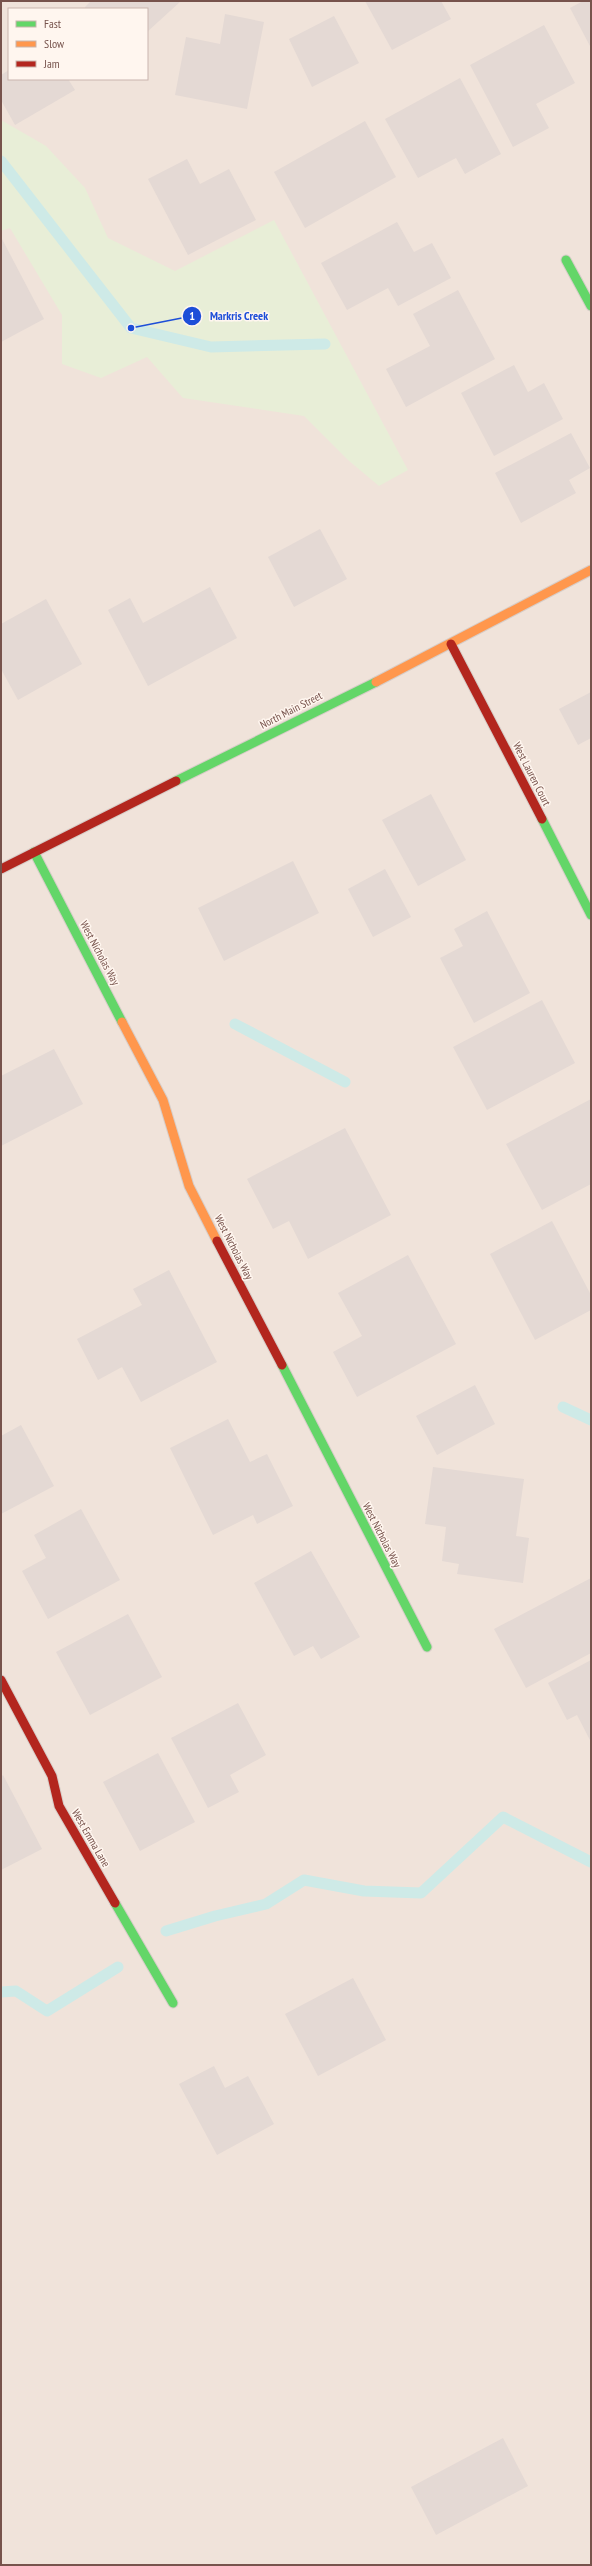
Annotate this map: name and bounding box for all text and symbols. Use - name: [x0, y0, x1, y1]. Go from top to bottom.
- legend: [8, 8, 148, 80]
- text: Fast: [44, 16, 62, 31]
- text: Slow: [44, 36, 65, 51]
- text: Jam: [43, 56, 60, 71]
- callout: Markris Creek: [182, 304, 276, 328]
- text: 1: [189, 308, 195, 323]
- text: Markris Creek: [210, 308, 268, 323]
- street label: North Main Street: [258, 688, 324, 732]
- street label: West Lauren Court: [510, 740, 554, 808]
- street label: West Nicholas Way: [77, 918, 123, 988]
- street label: West Nicholas Way: [212, 1212, 257, 1282]
- street label: West Nicholas Way: [360, 1500, 405, 1570]
- street label: West Emma Lane: [69, 1807, 113, 1870]

